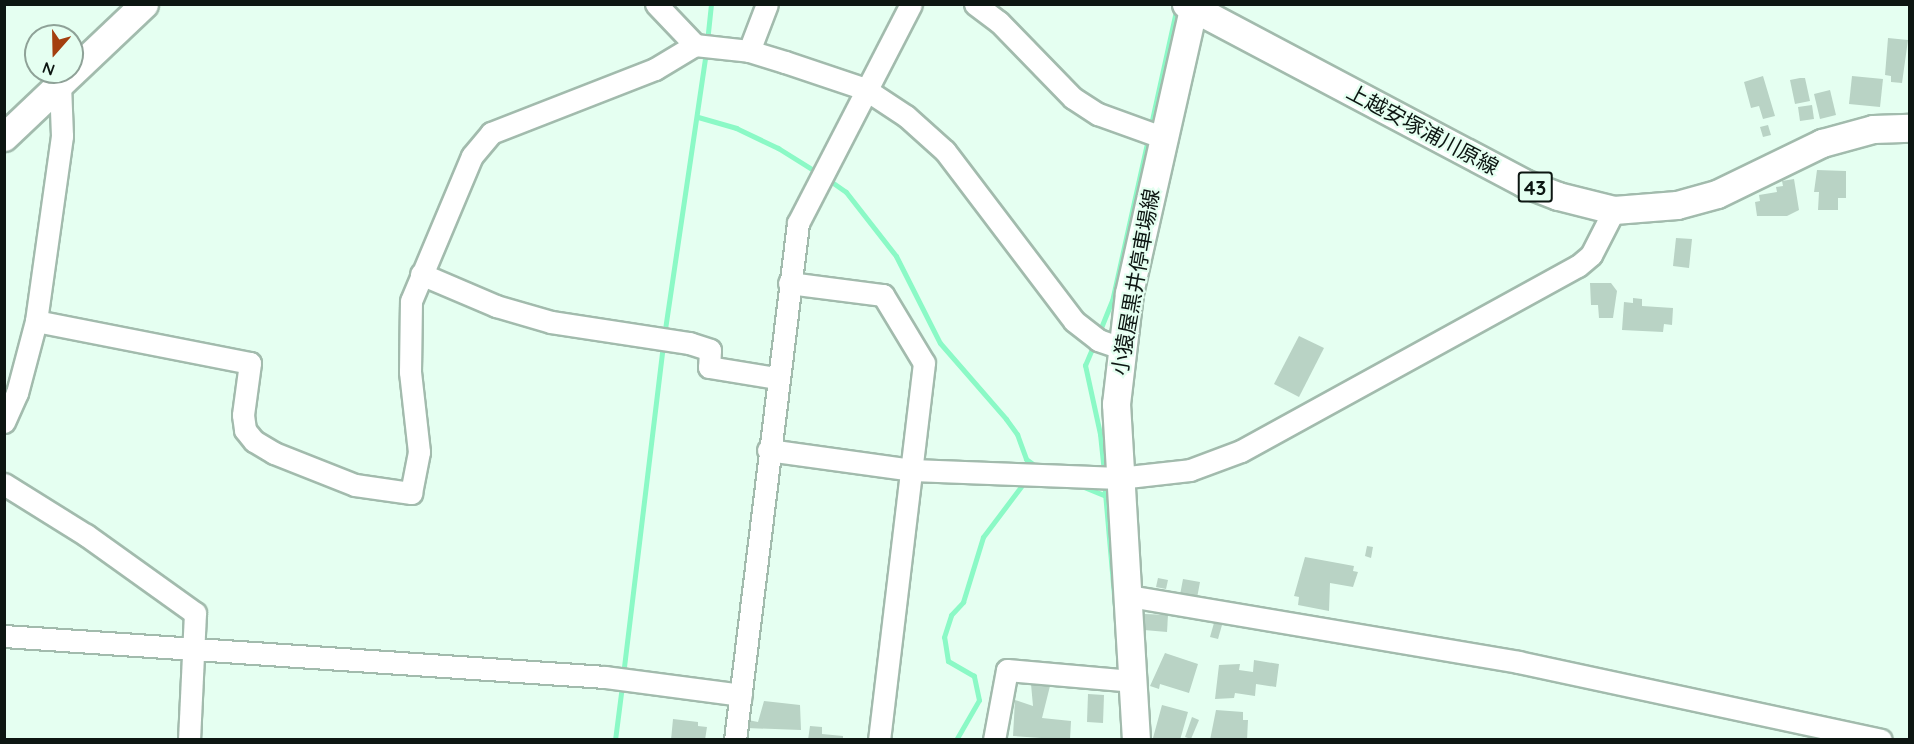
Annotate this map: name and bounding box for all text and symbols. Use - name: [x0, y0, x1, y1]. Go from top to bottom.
- north arrow: [24, 24, 84, 84]
- text: N: [40, 58, 57, 80]
- street label: 上越安塚浦川原線: [1343, 78, 1503, 180]
- road number: 43: [1517, 170, 1553, 204]
- street label: 小猿屋黒井停車場線: [1106, 187, 1164, 377]

